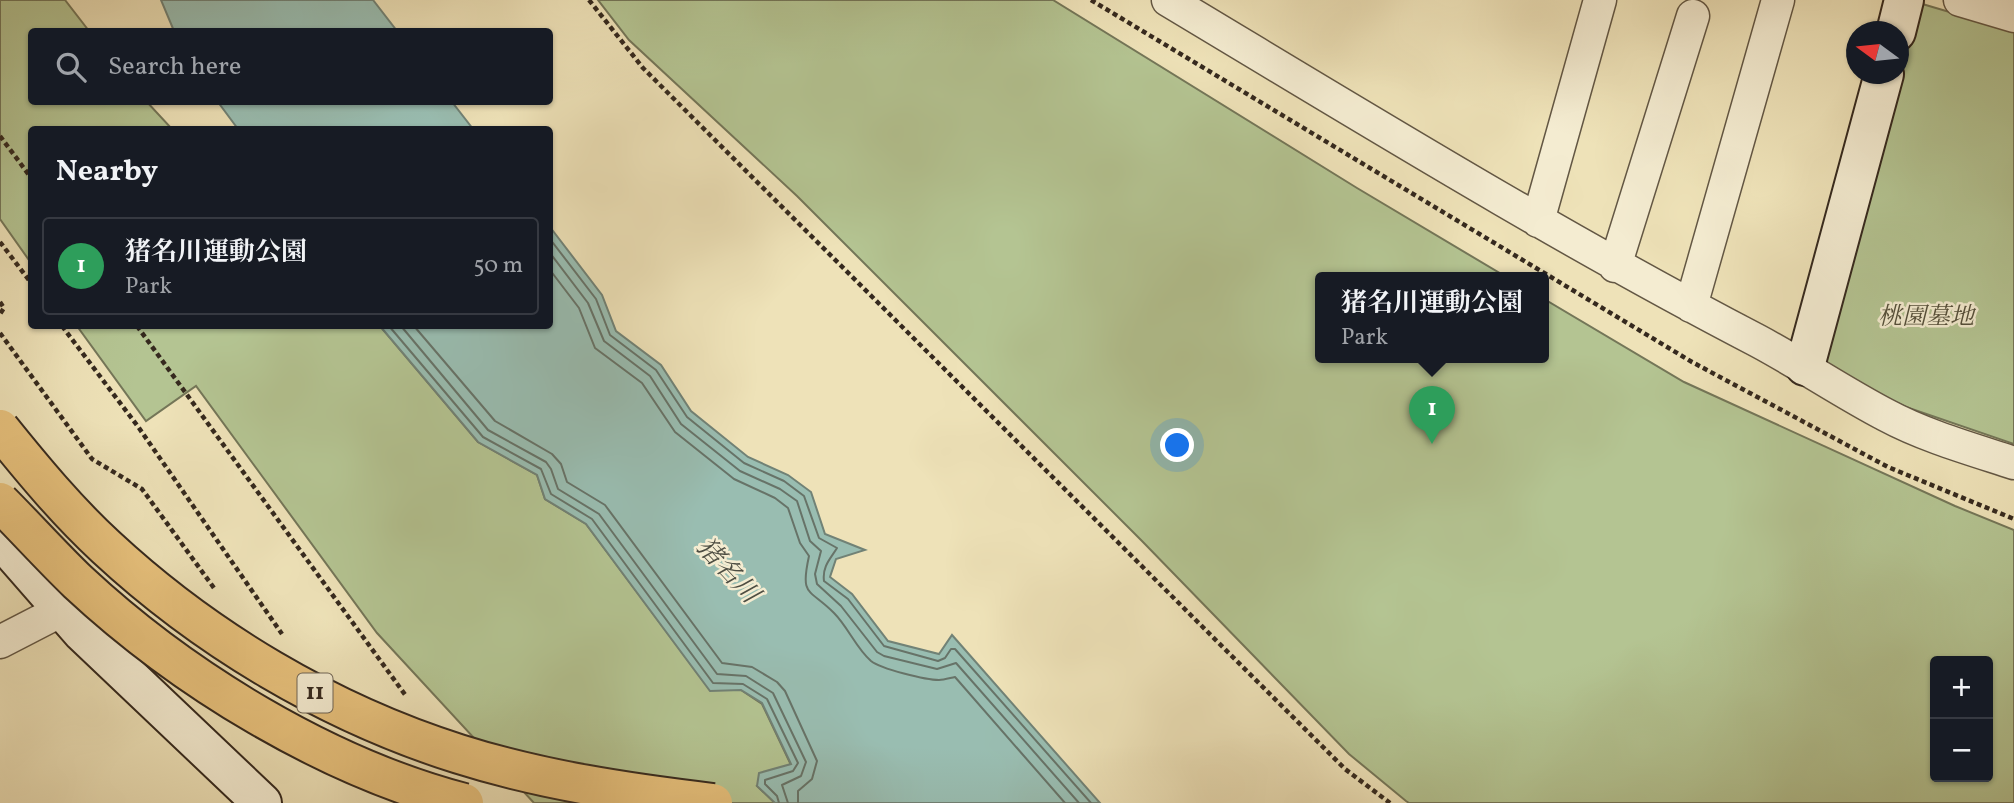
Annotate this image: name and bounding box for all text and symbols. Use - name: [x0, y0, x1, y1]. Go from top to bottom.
- north arrow: [1846, 21, 1909, 84]
- search box: [28, 28, 553, 105]
- icon: search: [52, 48, 90, 86]
- text: Search here: [108, 49, 241, 85]
- text: Nearby: [56, 151, 158, 193]
- text: 猪名川運動公園: [125, 235, 307, 271]
- text: 1: [76, 250, 86, 282]
- text: 50 m: [474, 250, 523, 282]
- text: Park: [125, 271, 172, 303]
- popup: [1315, 272, 1549, 363]
- text: 猪名川運動公園: [1341, 286, 1523, 322]
- park label: 桃園墓地: [1878, 301, 1977, 335]
- text: Park: [1341, 322, 1388, 354]
- pin: 1: [1409, 386, 1455, 444]
- your location: [1160, 428, 1194, 462]
- water label: 猪名川: [687, 530, 769, 614]
- map controls: [1930, 656, 1993, 782]
- button: +: [1930, 656, 1993, 719]
- road number: 11: [298, 674, 332, 712]
- button: −: [1930, 719, 1993, 782]

